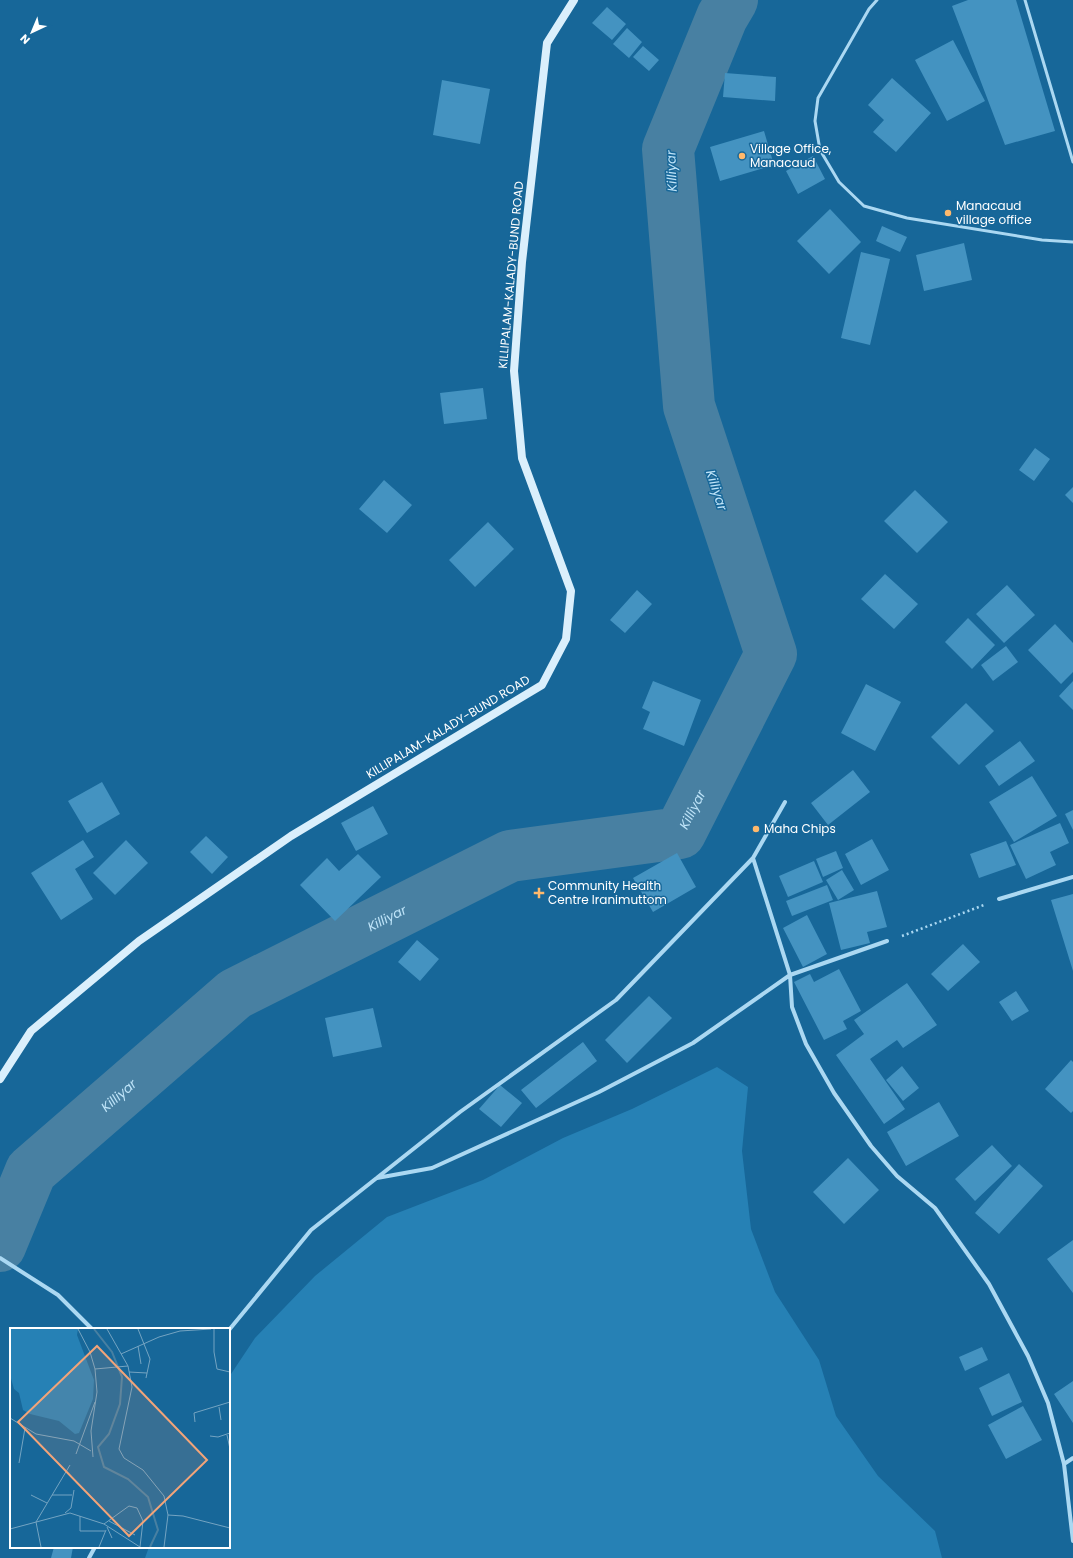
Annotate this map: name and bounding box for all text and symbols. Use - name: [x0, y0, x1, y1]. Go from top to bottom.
- north arrow: [12, 12, 52, 52]
- text: N: [17, 31, 34, 48]
- place label: Village Office, Manacaud: [750, 140, 832, 171]
- water label: Killiyar: [661, 149, 682, 192]
- marker: Village Office, Manacaud: [737, 151, 747, 161]
- street label: KILLIPALAM-KALADY-BUND ROAD: [494, 180, 527, 369]
- place label: Manacaud village office: [956, 197, 1032, 228]
- marker: Manacaud village office: [943, 208, 953, 218]
- water label: Killiyar: [701, 467, 732, 514]
- street label: KILLIPALAM-KALADY-BUND ROAD: [363, 671, 533, 782]
- water label: Killiyar: [675, 786, 711, 832]
- place label: Maha Chips: [764, 820, 836, 837]
- marker: Maha Chips: [751, 824, 761, 834]
- place label: Community Health Centre Iranimuttom: [548, 877, 667, 908]
- marker: Community Health Centre Iranimuttom: [533, 887, 545, 899]
- water label: Killiyar: [364, 900, 411, 936]
- water label: Killiyar: [97, 1074, 142, 1116]
- inset map: [10, 1328, 230, 1548]

